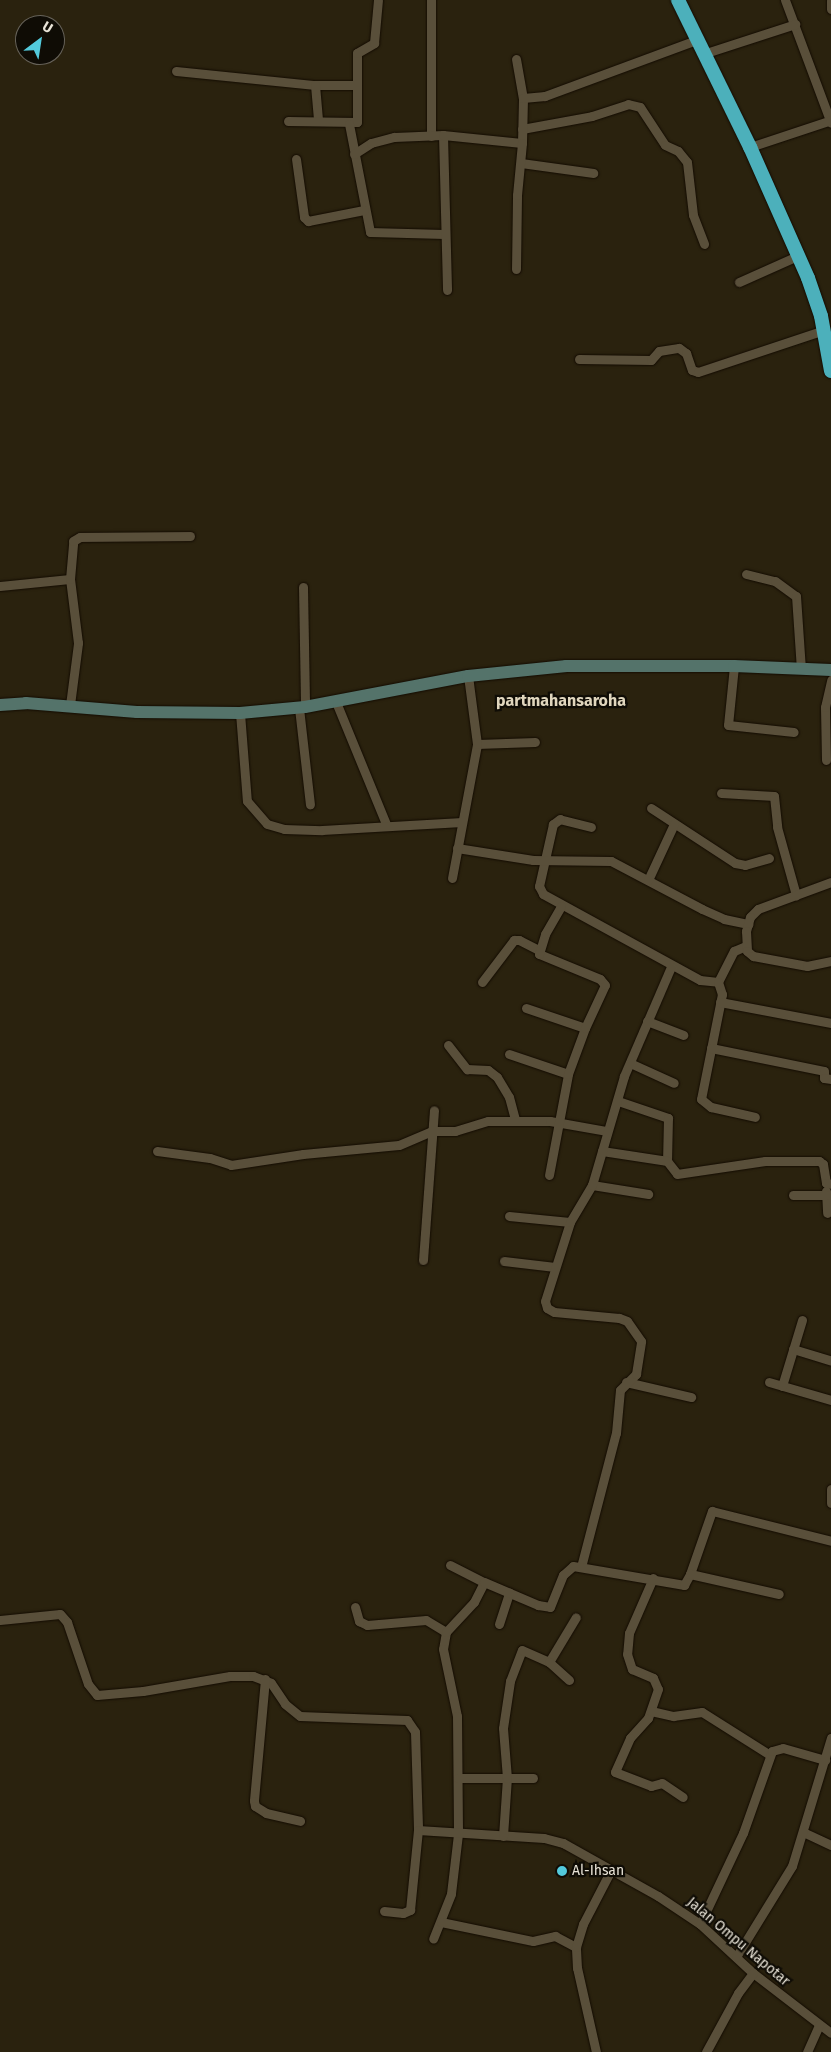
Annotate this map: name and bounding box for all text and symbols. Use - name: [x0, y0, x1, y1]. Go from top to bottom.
- north arrow: [15, 15, 65, 65]
- text: U: [39, 18, 56, 37]
- district label: partmahansaroha: [496, 691, 626, 711]
- place label: Al-Ihsan: [572, 1863, 624, 1879]
- marker: Al-Ihsan: [556, 1865, 568, 1877]
- street label: Jalan Ompu Napotar: [683, 1894, 793, 1990]

